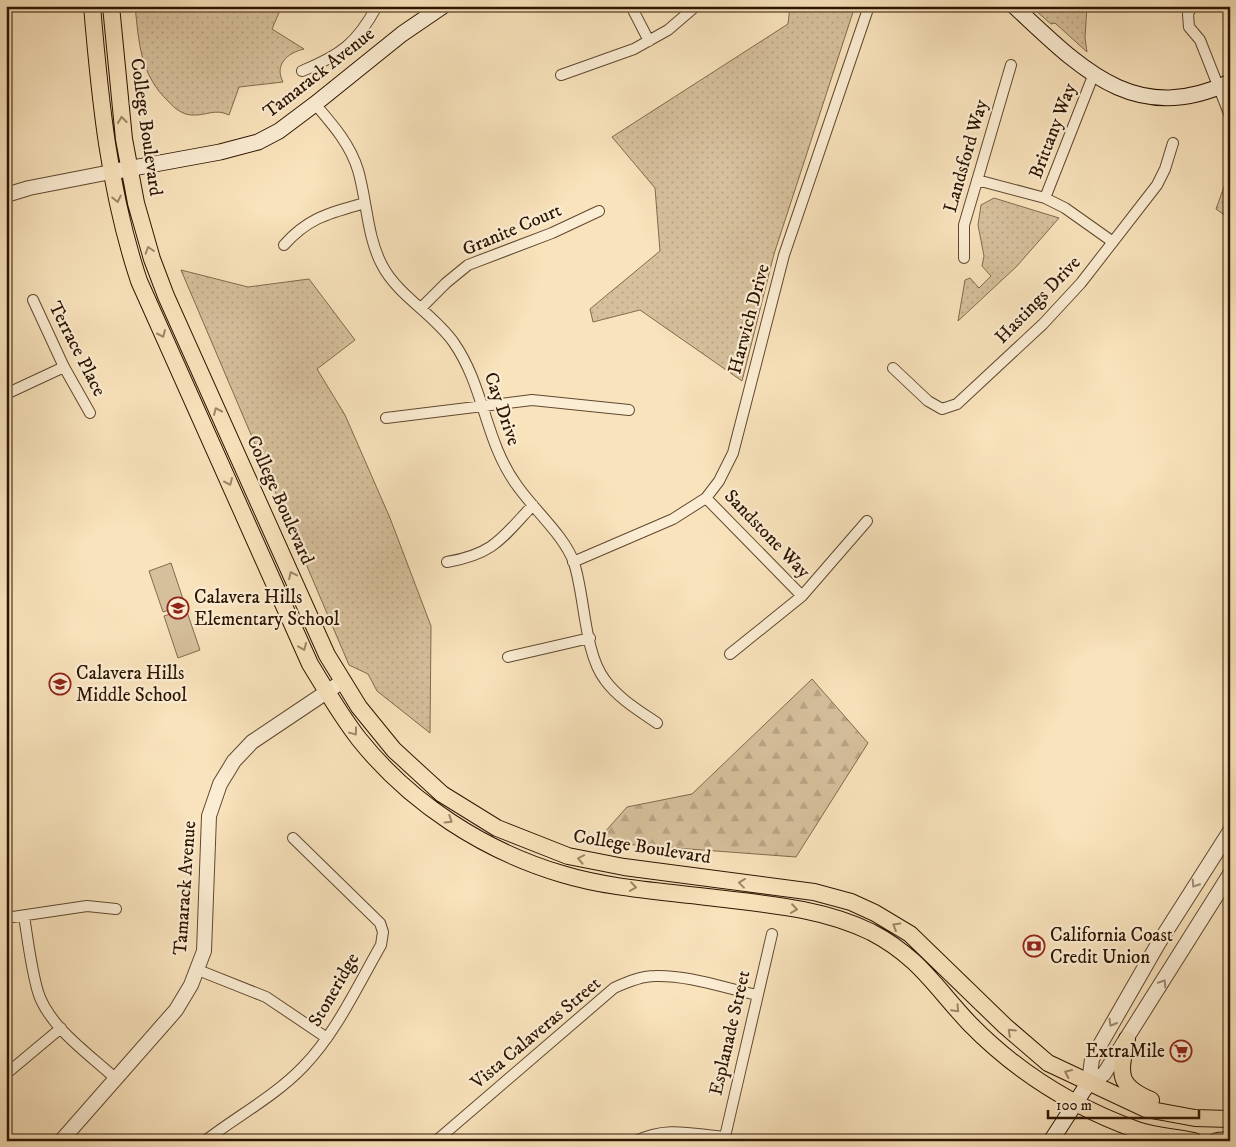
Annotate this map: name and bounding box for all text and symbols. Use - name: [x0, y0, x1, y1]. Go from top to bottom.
- street label: Tamarack Avenue: [259, 22, 379, 124]
- street label: College Boulevard: [125, 57, 167, 198]
- street label: Brittany Way: [1024, 79, 1082, 182]
- street label: Landsford Way: [939, 96, 993, 215]
- one-way arrow: [117, 116, 128, 124]
- one-way arrow: [111, 194, 122, 203]
- street label: Granite Court: [459, 199, 565, 261]
- one-way arrow: [145, 246, 155, 255]
- street label: Hastings Drive: [990, 251, 1086, 349]
- street label: Harwich Drive: [723, 261, 775, 376]
- street label: Terrace Place: [43, 298, 111, 400]
- one-way arrow: [156, 329, 166, 338]
- street label: Cay Drive: [479, 369, 525, 449]
- one-way arrow: [213, 407, 223, 416]
- street label: College Boulevard: [241, 432, 319, 569]
- one-way arrow: [222, 477, 233, 486]
- street label: Sandstone Way: [719, 485, 816, 584]
- one-way arrow: [287, 571, 298, 580]
- place label: Calavera Hills Elementary School: [194, 586, 340, 631]
- school or university icon: Calavera Hills Elementary School: [166, 596, 190, 620]
- one-way arrow: [297, 642, 307, 650]
- place label: Calavera Hills Middle School: [76, 662, 187, 707]
- school or university icon: Calavera Hills Middle School: [48, 672, 72, 696]
- one-way arrow: [348, 726, 357, 736]
- one-way arrow: [444, 814, 453, 824]
- street label: Tamarack Avenue: [169, 820, 201, 956]
- street label: College Boulevard: [572, 825, 713, 869]
- one-way arrow: [577, 854, 585, 865]
- one-way arrow: [737, 878, 746, 888]
- one-way arrow: [1192, 878, 1202, 887]
- one-way arrow: [629, 881, 637, 892]
- one-way arrow: [789, 903, 798, 913]
- one-way arrow: [893, 922, 902, 932]
- place label: California Coast Credit Union: [1050, 924, 1173, 969]
- bank icon: California Coast Credit Union: [1022, 934, 1046, 958]
- street label: Stoneridge: [304, 949, 364, 1031]
- street label: Esplanade Street: [704, 968, 756, 1098]
- street label: Vista Calaveras Street: [466, 972, 606, 1095]
- one-way arrow: [1157, 979, 1166, 988]
- one-way arrow: [950, 1003, 959, 1012]
- one-way arrow: [1109, 1018, 1119, 1027]
- one-way arrow: [1007, 1029, 1016, 1038]
- supermarket icon: ExtraMile: [1169, 1039, 1193, 1063]
- place label: ExtraMile: [1085, 1040, 1165, 1063]
- one-way arrow: [1065, 1069, 1074, 1079]
- scale bar: [1048, 1087, 1200, 1119]
- text: 100 m: [1056, 1096, 1092, 1115]

